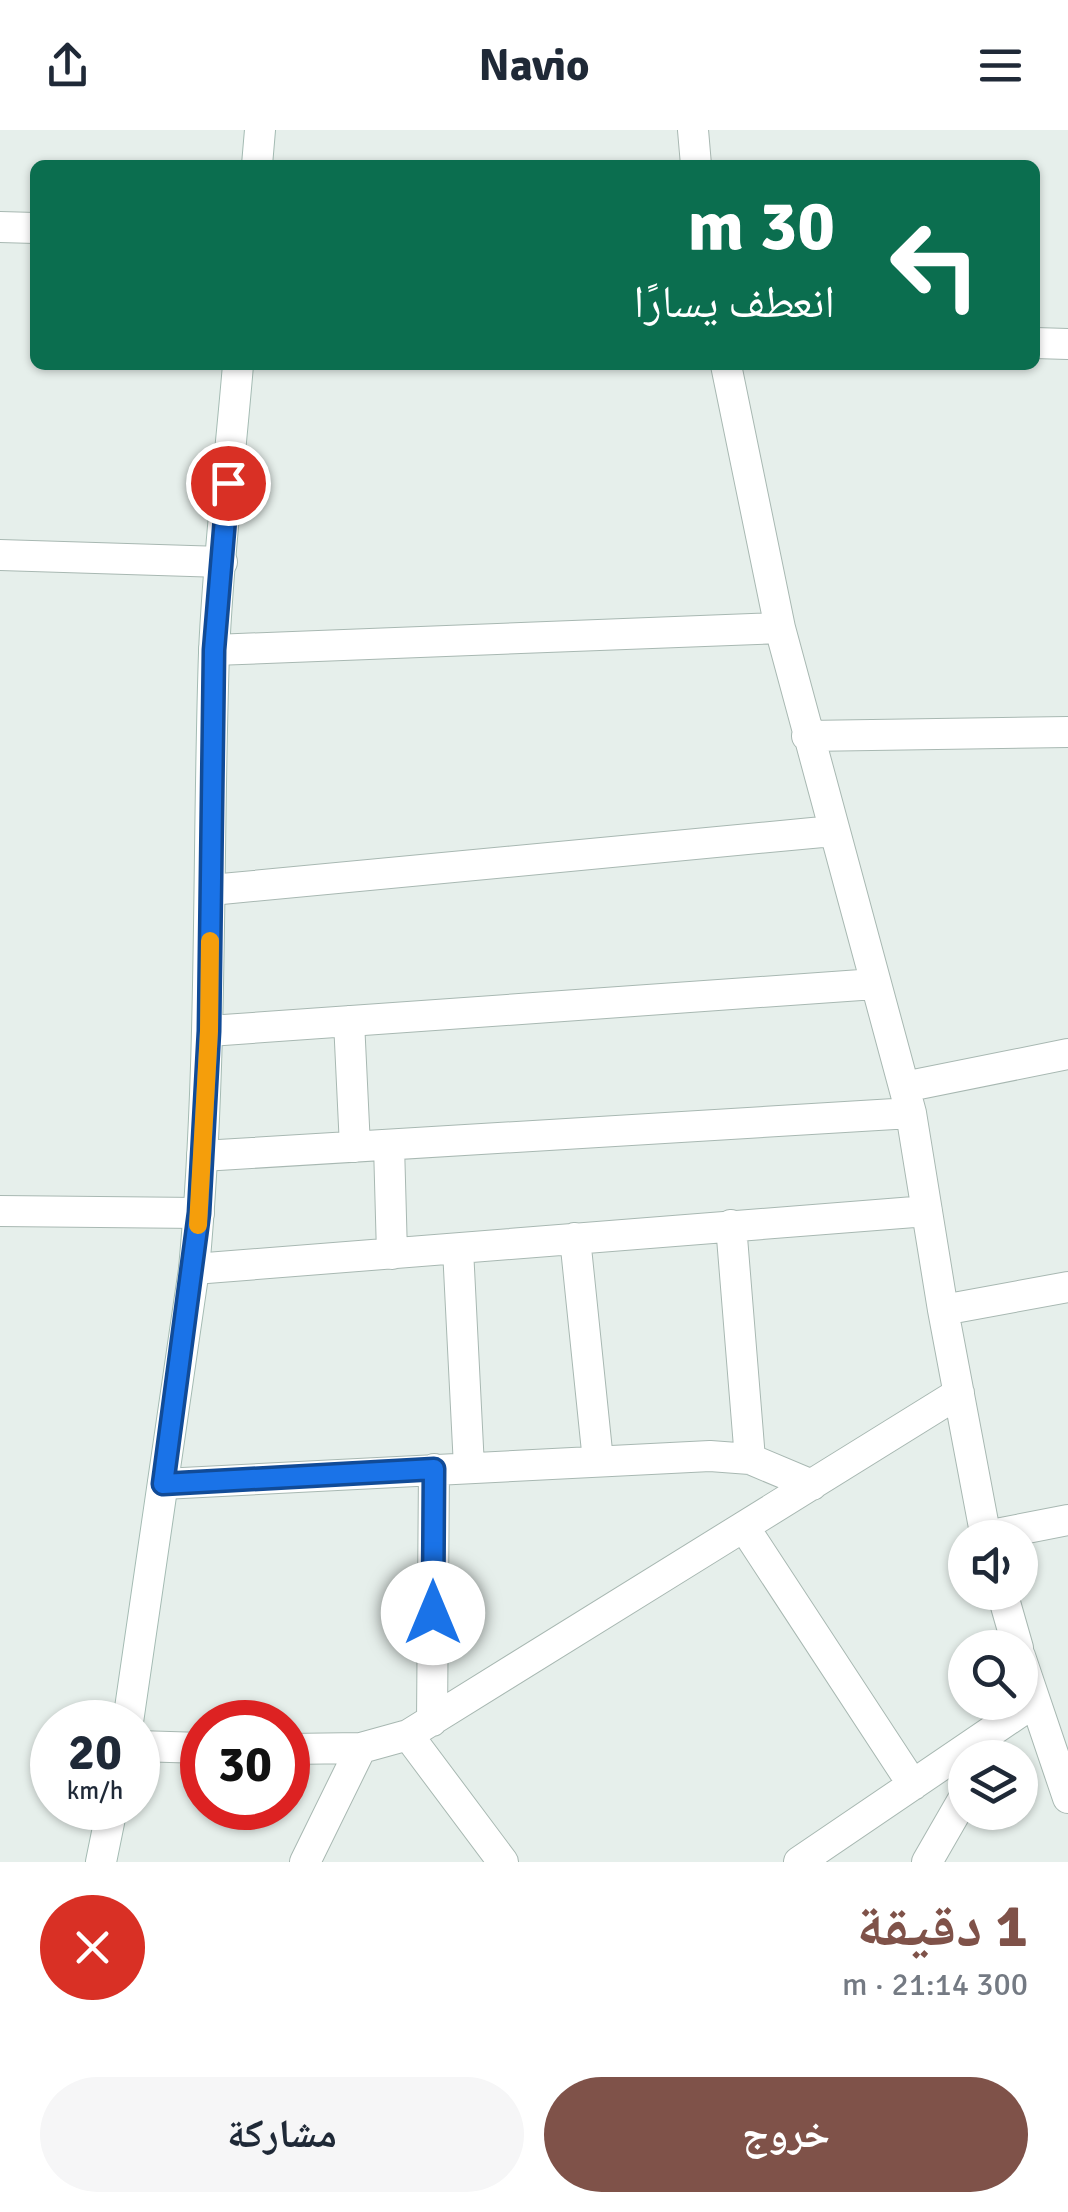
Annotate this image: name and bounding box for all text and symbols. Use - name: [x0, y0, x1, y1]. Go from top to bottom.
- icon: share: [40, 38, 95, 93]
- text: Navio: [478, 38, 590, 93]
- icon: menu: [973, 38, 1028, 93]
- text: 30 m: [687, 183, 835, 269]
- icon: left: [870, 200, 1000, 330]
- text: انعطف يسارًا: [634, 275, 835, 330]
- pin: [186, 441, 271, 526]
- icon: arrive: [201, 456, 256, 511]
- map controls: [948, 1520, 1038, 1830]
- button: sound: [948, 1520, 1038, 1610]
- position arrow: [381, 1561, 485, 1665]
- button: search: [948, 1630, 1038, 1720]
- speed limit sign: 30: [180, 1700, 310, 1830]
- text: 20: [68, 1722, 122, 1784]
- button: layers: [948, 1740, 1038, 1830]
- text: km/h: [67, 1775, 123, 1806]
- text: 1 دقيقة: [856, 1890, 1028, 1964]
- button: close: [40, 1895, 145, 2000]
- text: 300 m · 21:14: [842, 1965, 1028, 2004]
- button: مشاركة: [40, 2077, 524, 2192]
- button: خروج: [544, 2077, 1028, 2192]

